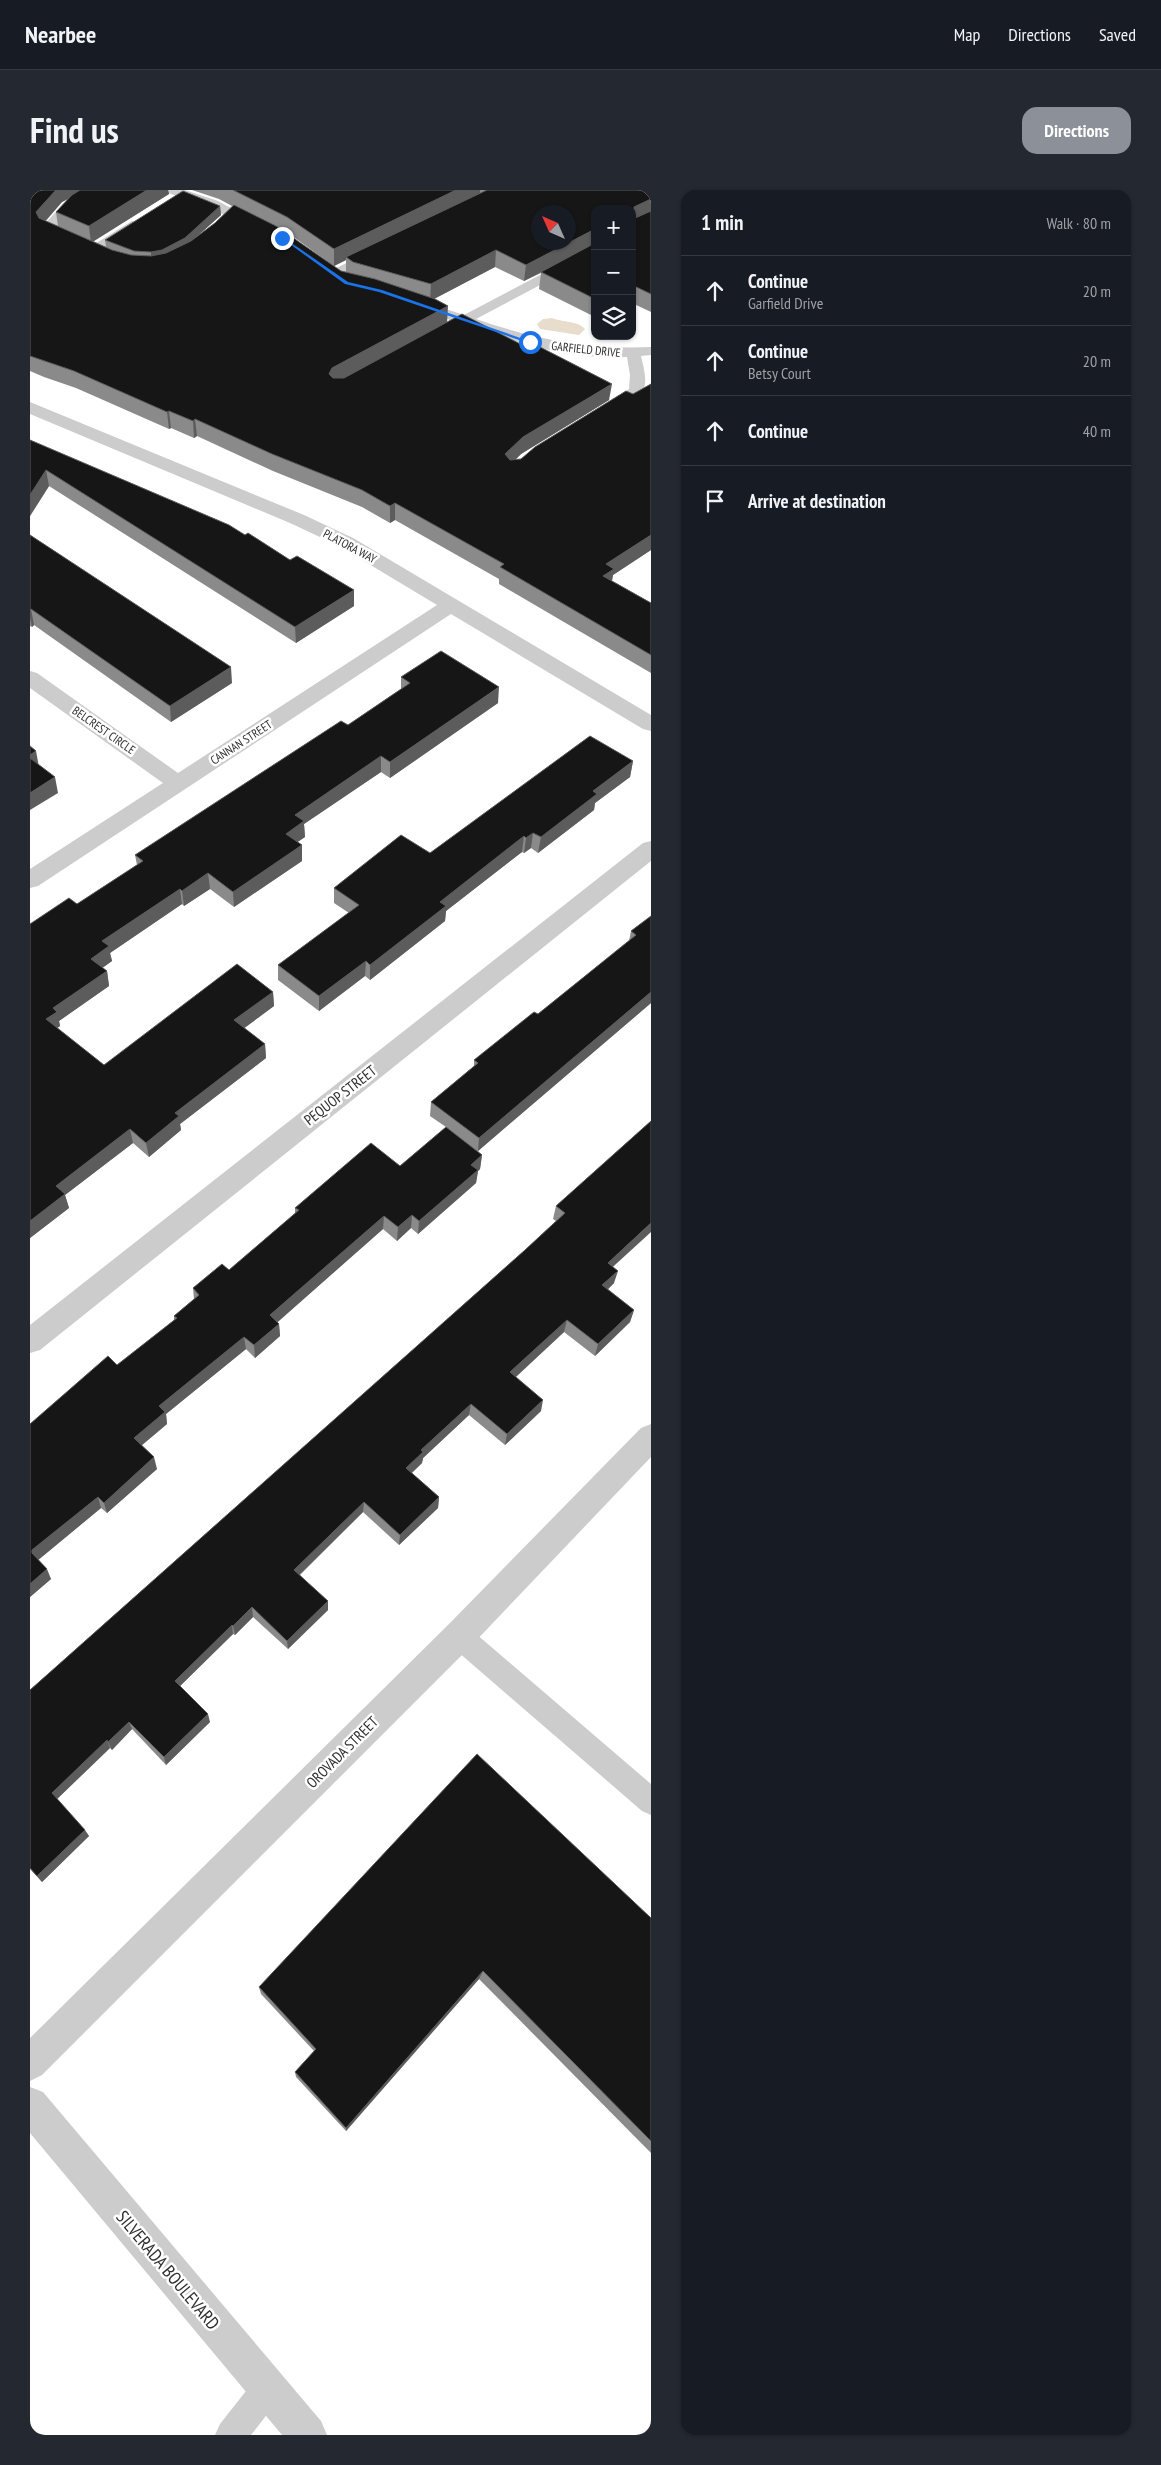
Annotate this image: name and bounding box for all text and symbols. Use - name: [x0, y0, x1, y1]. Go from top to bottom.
- text: Nearbee: [25, 19, 96, 50]
- text: Map: [954, 23, 980, 46]
- text: Directions: [1008, 23, 1071, 46]
- text: Saved: [1099, 23, 1136, 46]
- text: Find us: [30, 107, 119, 153]
- button: Directions: [1022, 107, 1131, 154]
- north arrow: [531, 205, 576, 250]
- map controls: [591, 205, 636, 340]
- button: +: [591, 205, 636, 250]
- text: 1 min: [701, 209, 743, 236]
- text: Walk · 80 m: [1046, 213, 1111, 233]
- route end: [271, 227, 294, 250]
- button: −: [591, 250, 636, 295]
- text: Continue: [748, 269, 808, 293]
- icon: ahead: [701, 277, 729, 305]
- text: 20 m: [1083, 281, 1111, 301]
- text: Garfield Drive: [748, 293, 823, 313]
- button: layers: [591, 295, 636, 340]
- route start: [519, 331, 542, 354]
- street label: GARFIELD DRIVE: [551, 338, 621, 360]
- text: Continue: [748, 339, 808, 363]
- icon: ahead: [701, 347, 729, 375]
- text: 20 m: [1083, 351, 1111, 371]
- text: Betsy Court: [748, 363, 811, 383]
- icon: ahead: [701, 417, 729, 445]
- text: Continue: [748, 419, 808, 443]
- text: 40 m: [1083, 421, 1111, 441]
- icon: arrive: [701, 487, 729, 515]
- text: Arrive at destination: [748, 489, 886, 513]
- street label: PLATORA WAY: [321, 526, 380, 567]
- street label: BELCREST CIRCLE: [70, 703, 138, 757]
- street label: CANNAN STREET: [207, 716, 275, 767]
- street label: PEQUOP STREET: [300, 1061, 380, 1129]
- street label: OROVADA STREET: [302, 1712, 382, 1792]
- street label: SILVERADA BOULEVARD: [111, 2206, 225, 2334]

